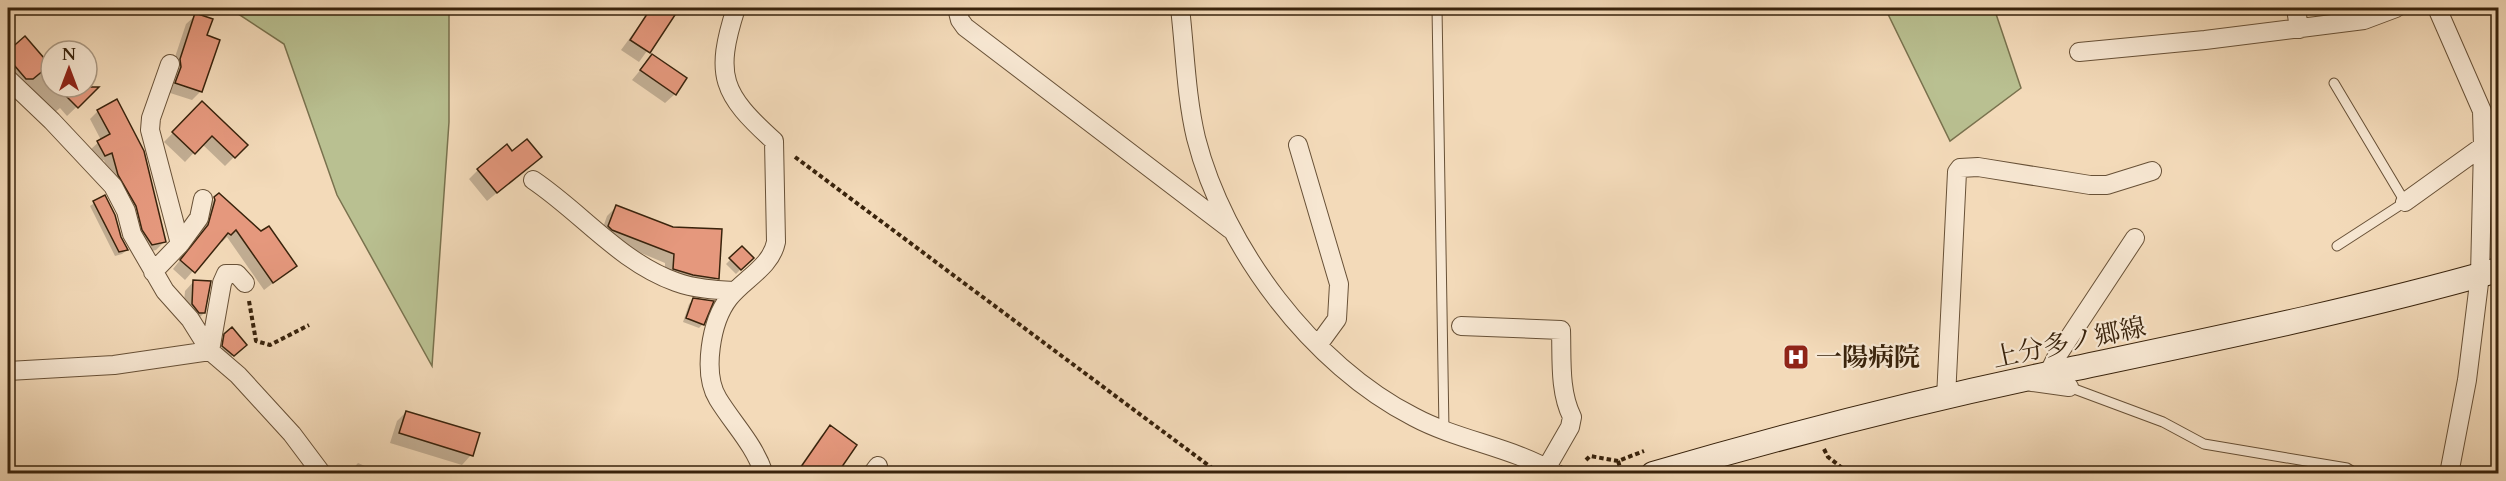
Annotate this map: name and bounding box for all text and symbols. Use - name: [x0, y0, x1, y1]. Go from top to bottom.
- north arrow: [39, 39, 99, 99]
- text: N: [62, 44, 76, 66]
- street label: 上分多ノ郷線: [1989, 309, 2149, 376]
- place label: 一陽病院: [1816, 340, 1920, 375]
- hospital icon: 一陽病院: [1781, 342, 1811, 372]

